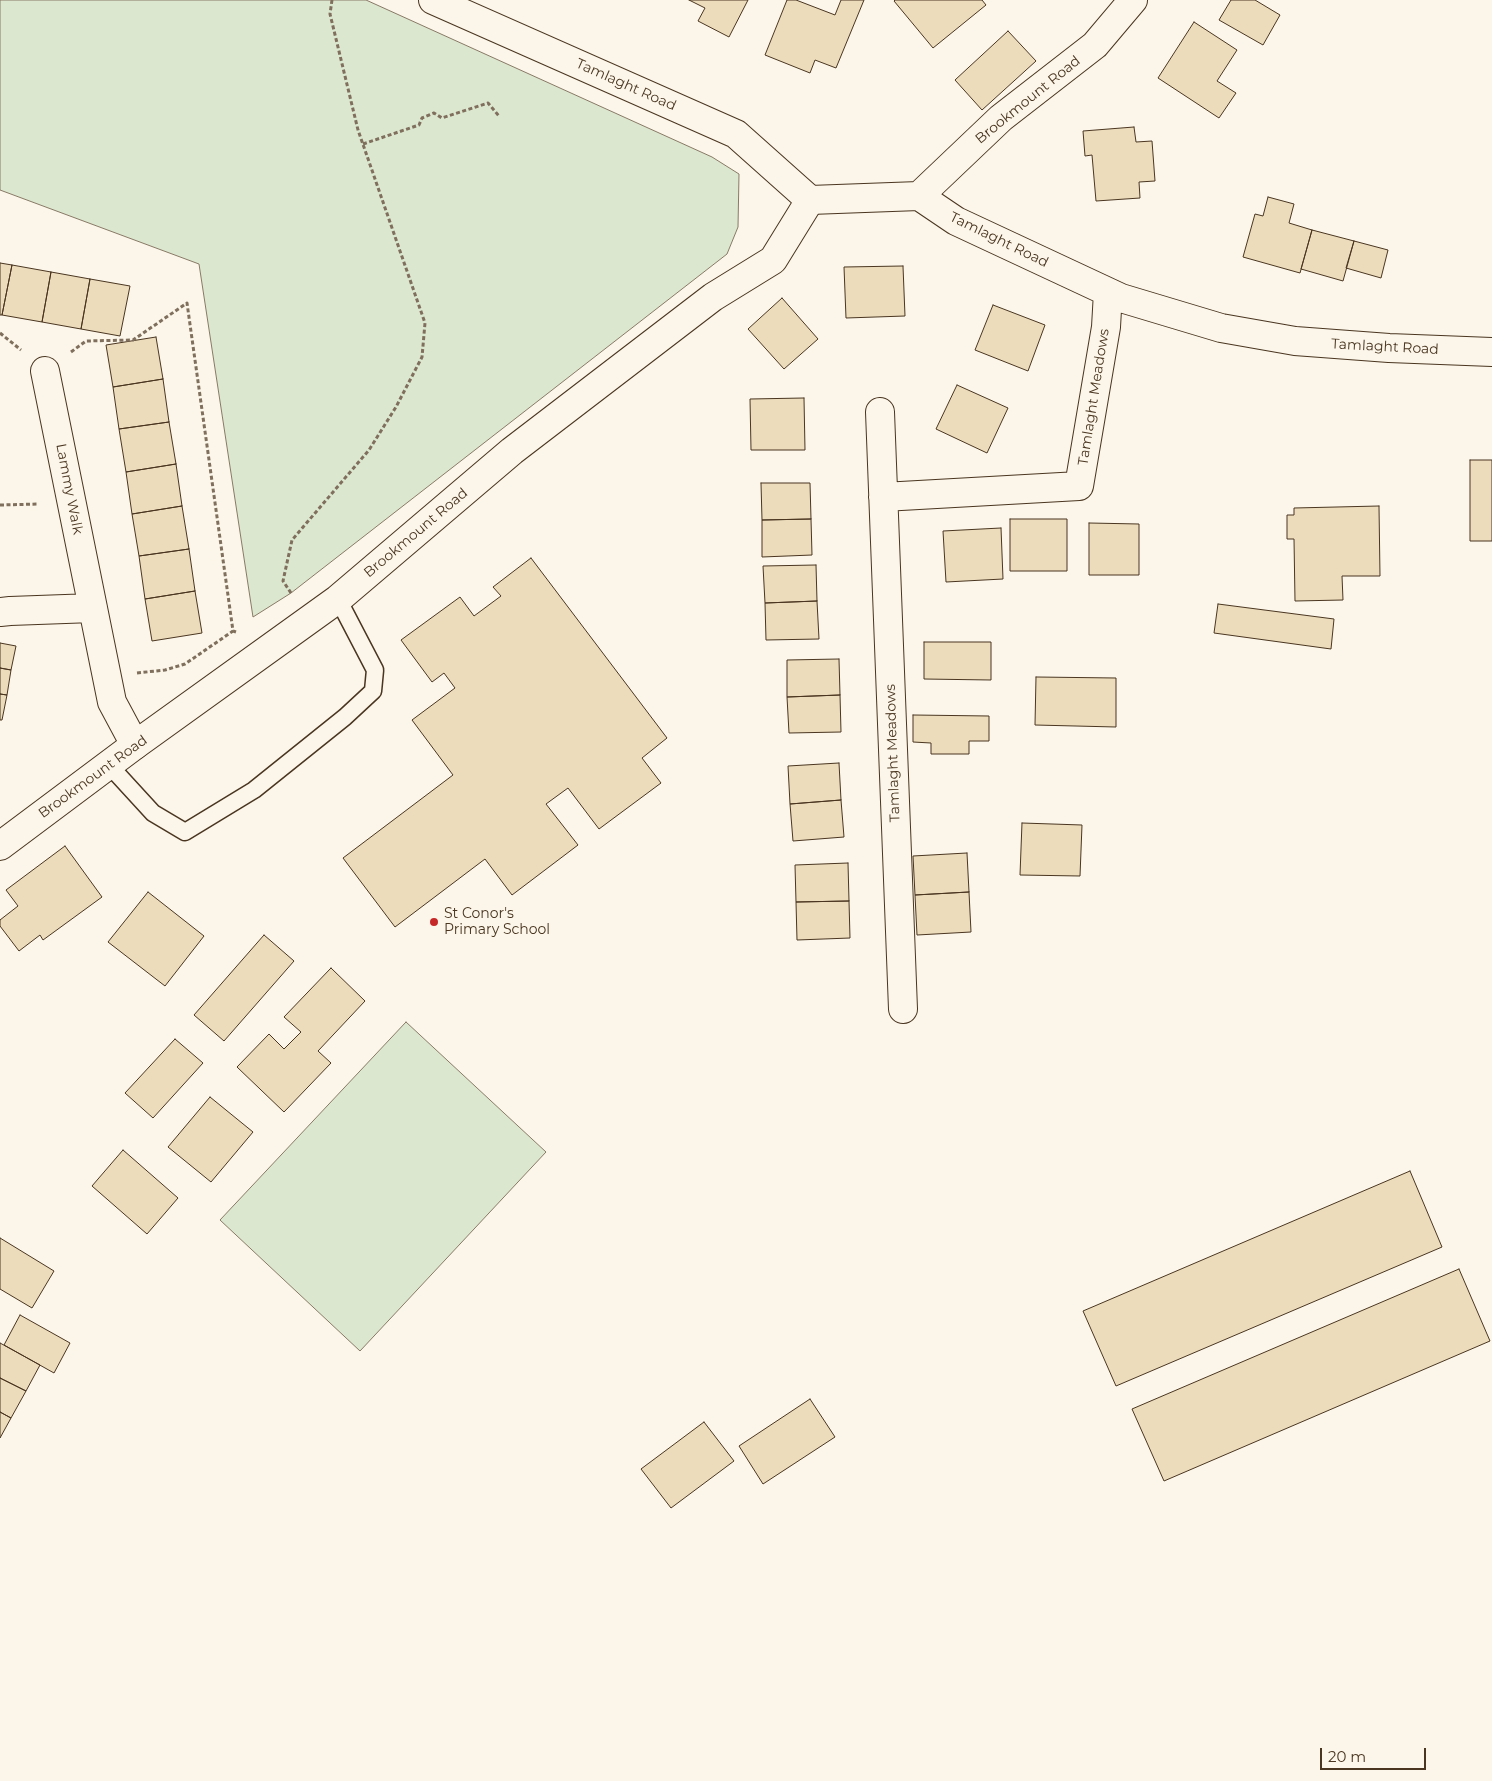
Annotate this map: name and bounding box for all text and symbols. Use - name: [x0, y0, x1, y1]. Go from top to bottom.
- street label: Brookmount Road: [972, 52, 1084, 148]
- street label: Tamlaght Road: [573, 55, 679, 115]
- street label: Tamlaght Road: [947, 209, 1051, 271]
- street label: Tamlaght Meadows: [1075, 327, 1113, 467]
- street label: Tamlaght Road: [1331, 336, 1439, 358]
- street label: Lammy Walk: [52, 442, 86, 536]
- street label: Brookmount Road: [361, 485, 471, 581]
- street label: Tamlaght Meadows: [882, 684, 904, 822]
- street label: Brookmount Road: [35, 732, 151, 822]
- place label: St Conor's Primary School: [444, 906, 550, 939]
- marker: St Conor's Primary School: [428, 916, 440, 928]
- scale bar: [1322, 1738, 1428, 1770]
- text: 20 m: [1328, 1747, 1366, 1766]

